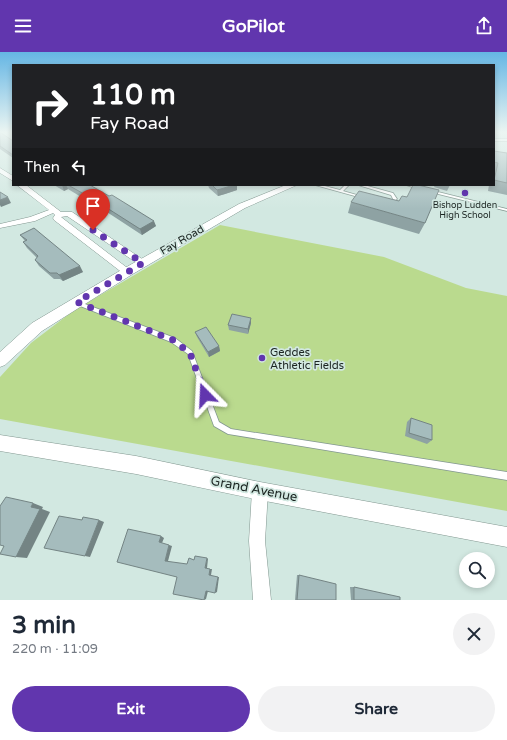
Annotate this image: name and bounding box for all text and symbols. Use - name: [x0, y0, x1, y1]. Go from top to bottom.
- icon: menu: [12, 15, 34, 37]
- text: GoPilot: [222, 15, 285, 37]
- icon: share: [473, 15, 495, 37]
- text: 110 m: [90, 78, 176, 112]
- icon: right: [24, 80, 76, 132]
- text: Fay Road: [90, 112, 169, 134]
- icon: left: [68, 156, 90, 178]
- text: Then: [24, 158, 60, 176]
- marker: Bishop Ludden High School: [460, 188, 470, 198]
- pin: [76, 189, 110, 230]
- icon: arrive: [82, 195, 104, 217]
- place label: Bishop Ludden High School: [433, 200, 497, 221]
- street label: Fay Road: [158, 222, 206, 258]
- place label: Geddes Athletic Fields: [270, 346, 344, 372]
- marker: Geddes Athletic Fields: [257, 353, 267, 363]
- position arrow: [184, 374, 226, 416]
- street label: Grand Avenue: [209, 473, 299, 505]
- map controls: [459, 552, 495, 588]
- button: search: [459, 552, 495, 588]
- text: 3 min: [12, 611, 76, 640]
- button: close: [453, 613, 495, 655]
- text: 220 m · 11:09: [12, 641, 98, 657]
- button: Exit: [12, 686, 250, 732]
- button: Share: [258, 686, 495, 732]

